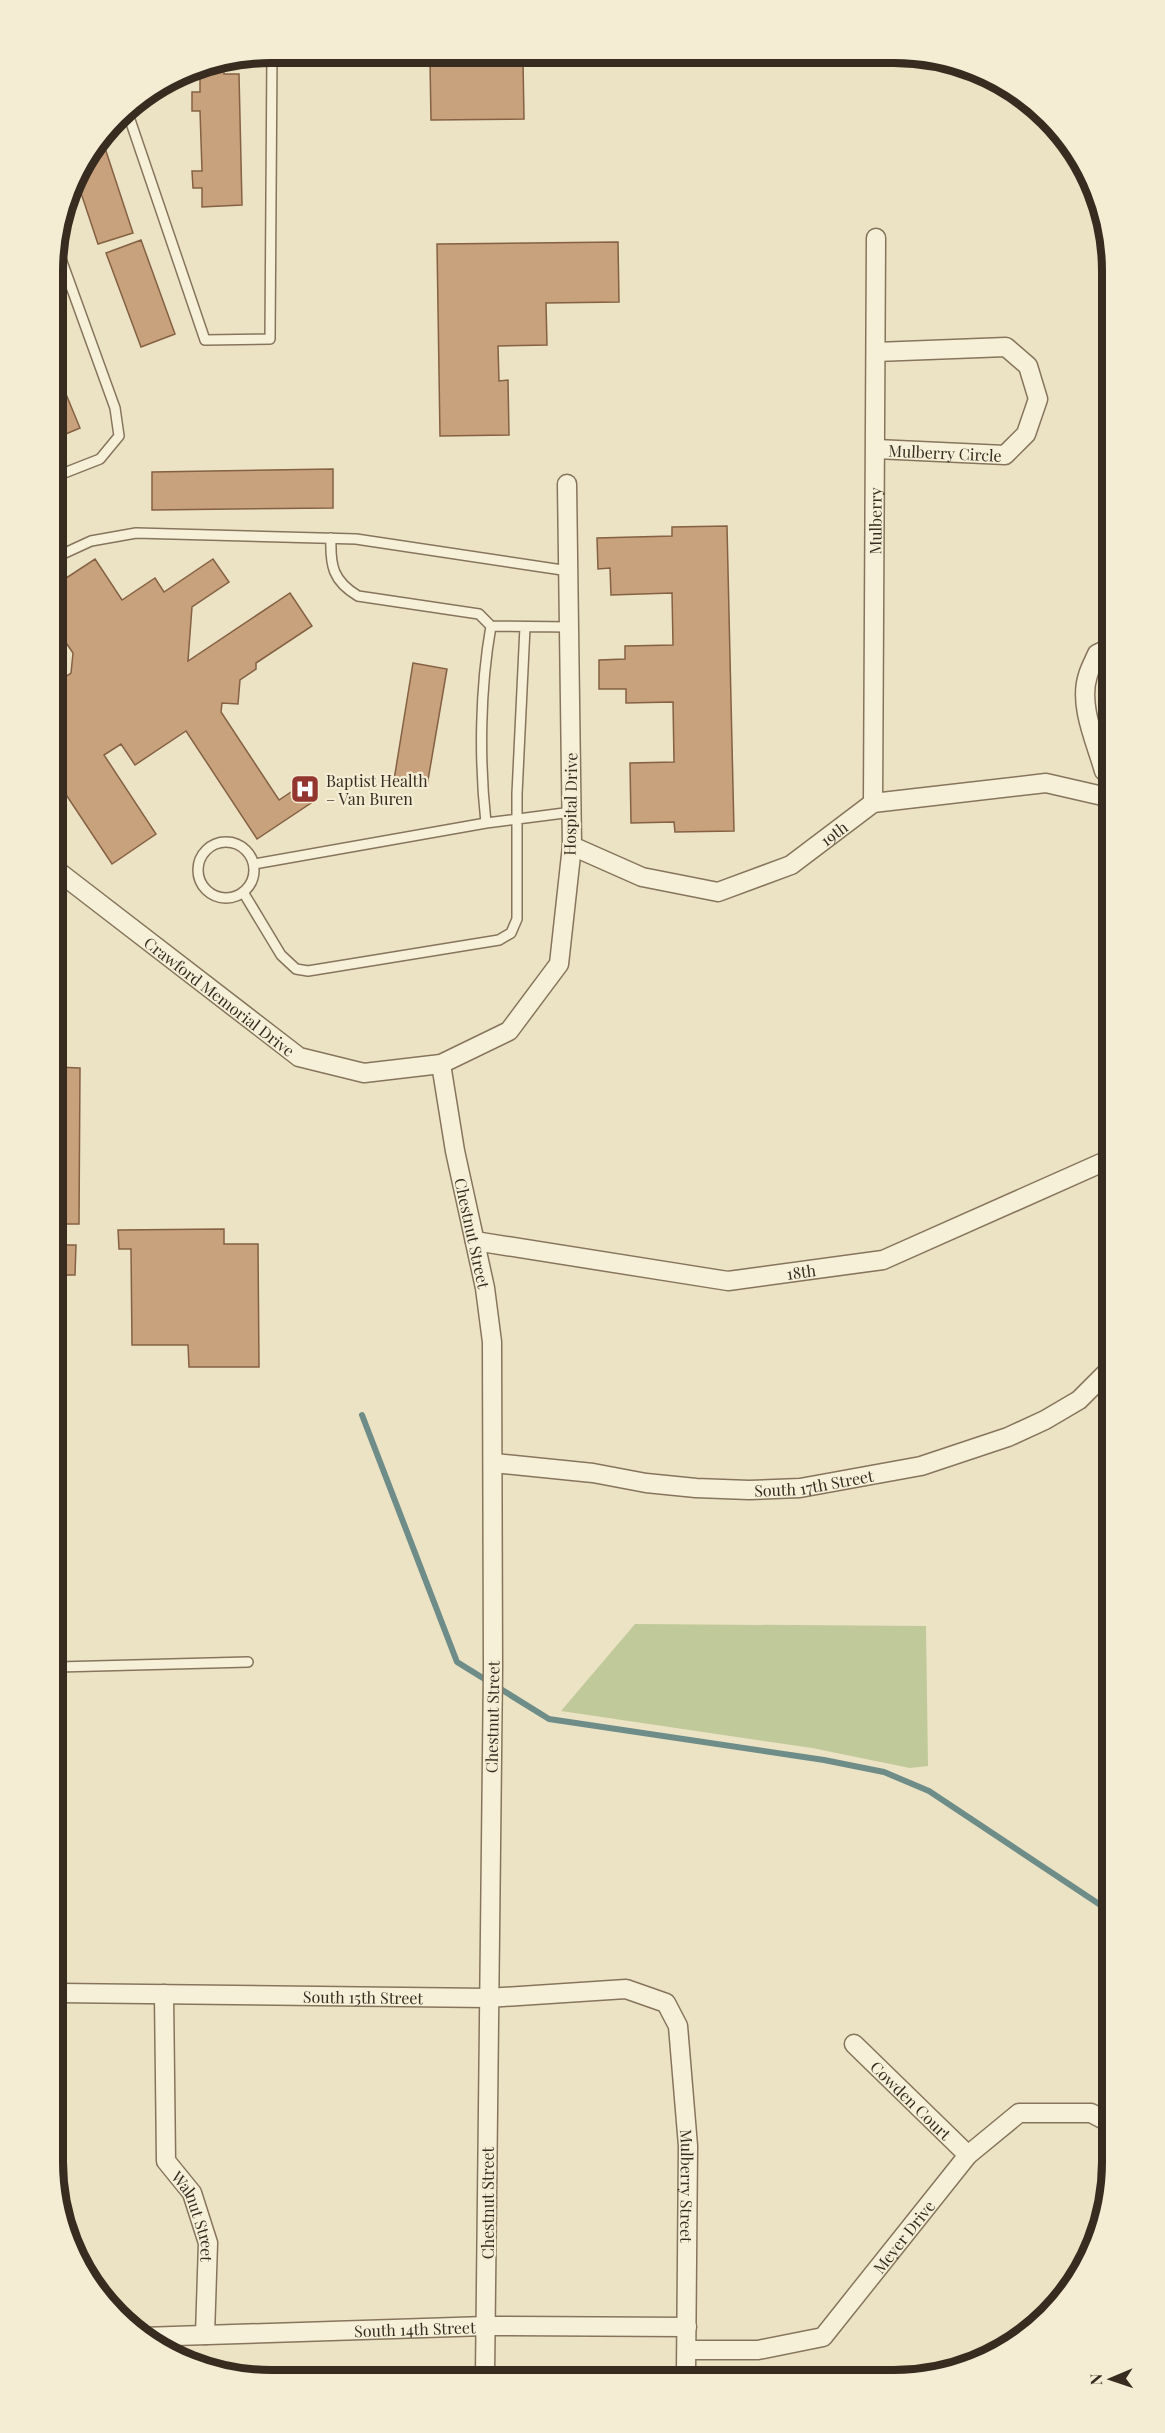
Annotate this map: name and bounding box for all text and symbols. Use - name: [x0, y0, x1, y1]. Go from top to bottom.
- street label: Mulberry Circle: [888, 439, 1002, 465]
- street label: Mulberry: [864, 487, 885, 555]
- street label: Hospital Drive: [559, 752, 581, 856]
- place label: Baptist Health – Van Buren: [326, 770, 428, 809]
- hospital icon: Baptist Health – Van Buren: [289, 773, 321, 805]
- street label: 19th: [815, 815, 852, 850]
- street label: Crawford Memorial Drive: [140, 931, 299, 1061]
- street label: Chestnut Street: [451, 1176, 495, 1291]
- street label: 18th: [785, 1259, 818, 1283]
- street label: South 17th Street: [754, 1464, 875, 1500]
- street label: Chestnut Street: [481, 1660, 503, 1773]
- street label: South 15th Street: [303, 1985, 424, 2008]
- street label: Cowden Court: [866, 2056, 956, 2144]
- street label: Mulberry Street: [676, 2128, 699, 2243]
- street label: Chestnut Street: [477, 2146, 498, 2259]
- street label: Walnut Street: [167, 2165, 219, 2263]
- street label: Meyer Drive: [868, 2196, 939, 2277]
- street label: South 14th Street: [354, 2316, 476, 2341]
- north arrow: [1081, 2349, 1141, 2409]
- text: N: [1085, 2373, 1106, 2386]

